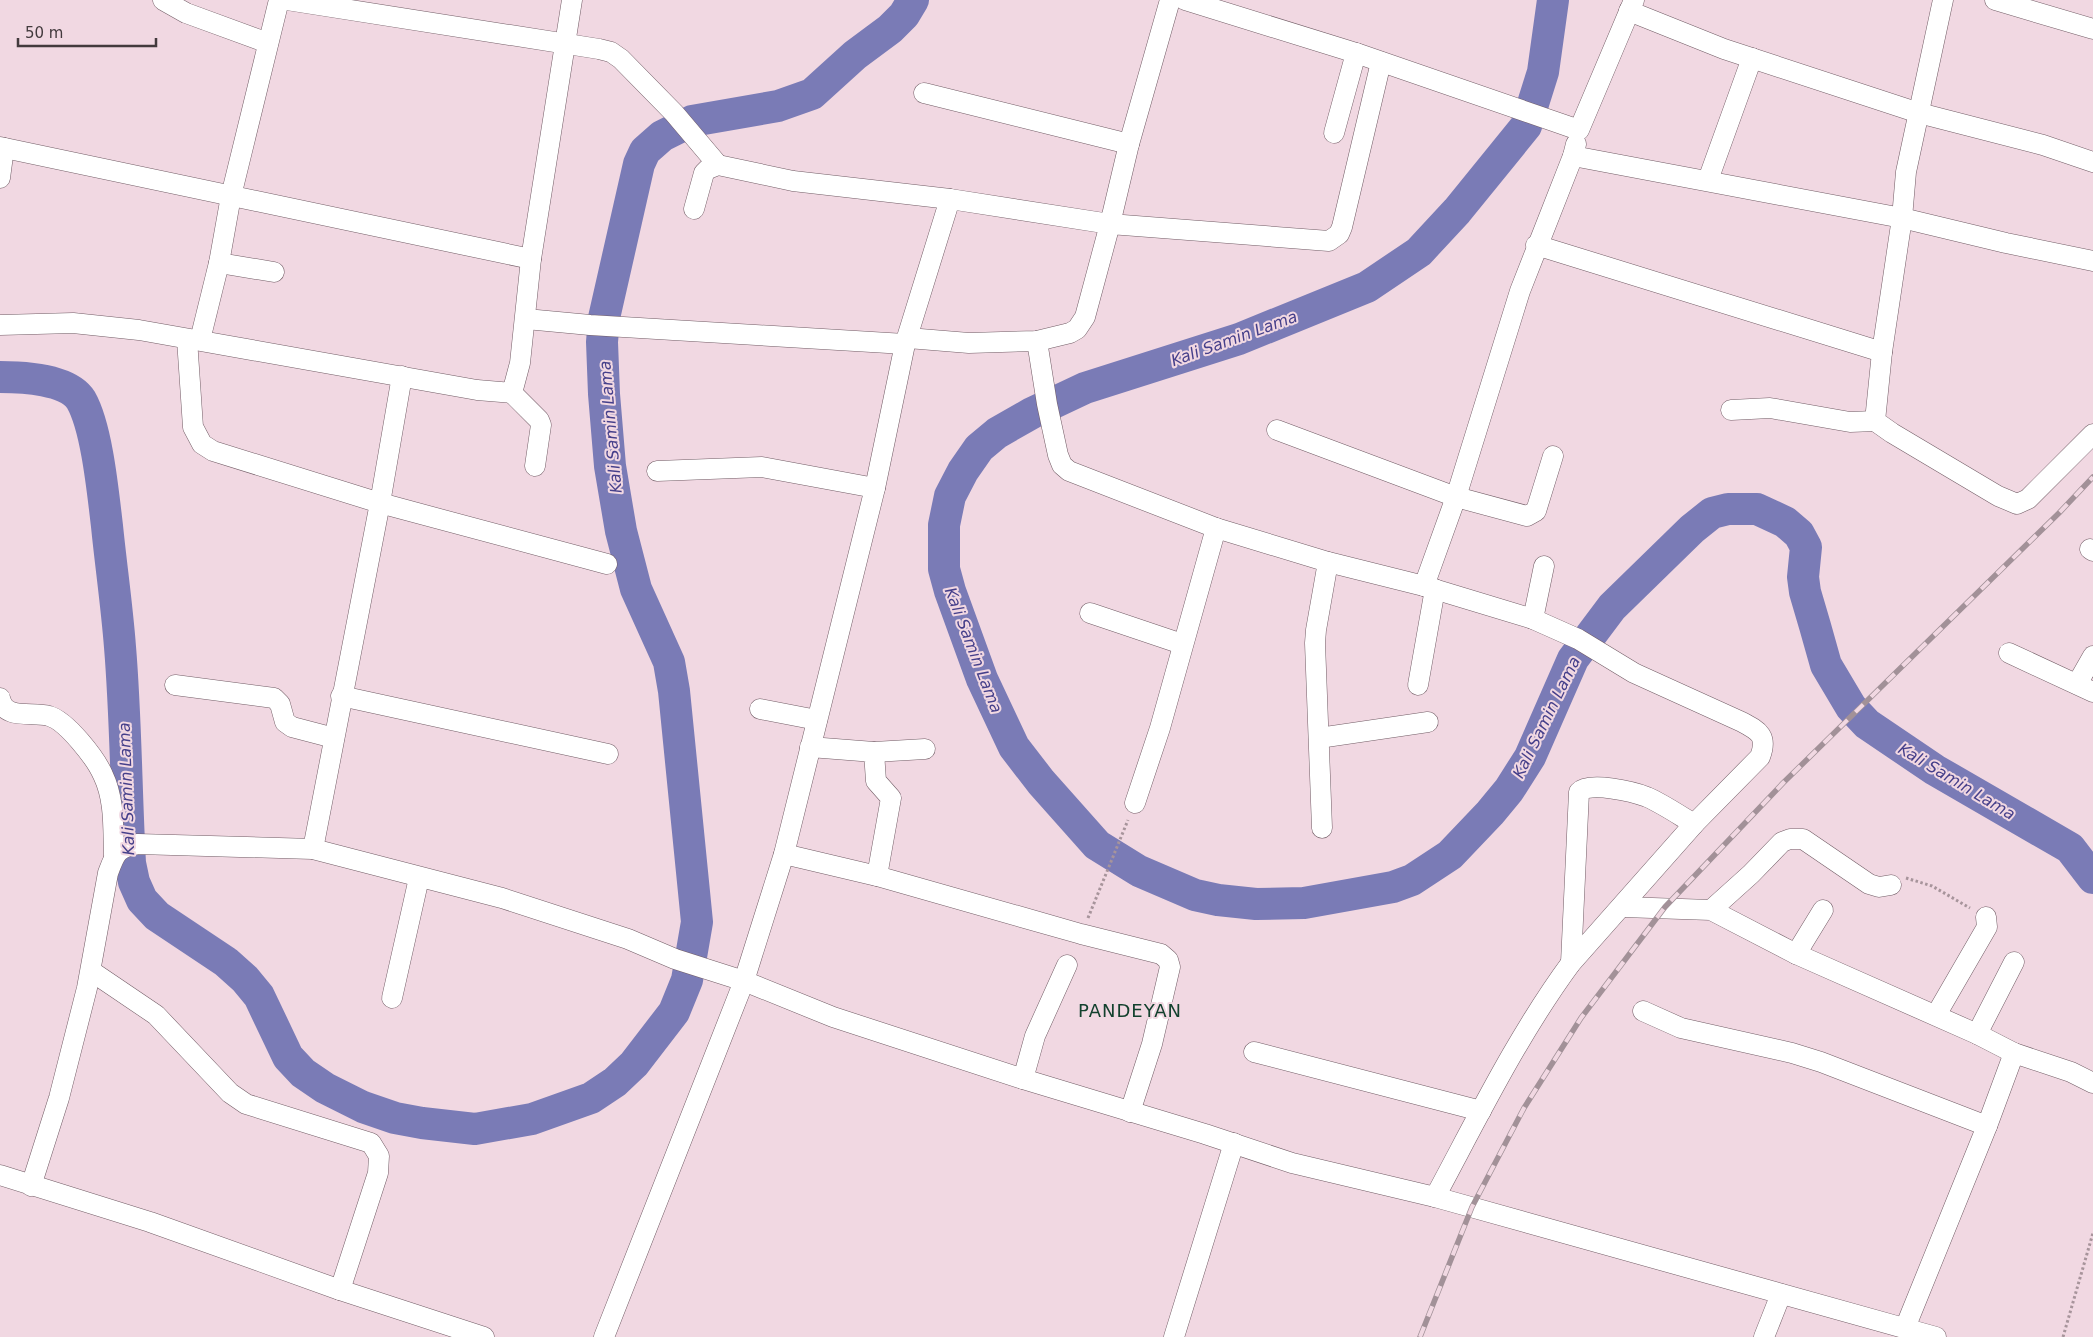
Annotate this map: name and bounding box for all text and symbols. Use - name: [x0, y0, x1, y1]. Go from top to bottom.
- scale bar: [18, 15, 155, 47]
- text: 50 m: [25, 24, 63, 42]
- water label: Kali Samin Lama: [1168, 307, 1300, 370]
- water label: Kali Samin Lama: [595, 360, 626, 494]
- water label: Kali Samin Lama: [941, 585, 1006, 716]
- water label: Kali Samin Lama: [1509, 653, 1584, 781]
- water label: Kali Samin Lama: [115, 722, 138, 856]
- water label: Kali Samin Lama: [1895, 739, 2019, 824]
- district label: PANDEYAN: [1078, 1000, 1182, 1021]

